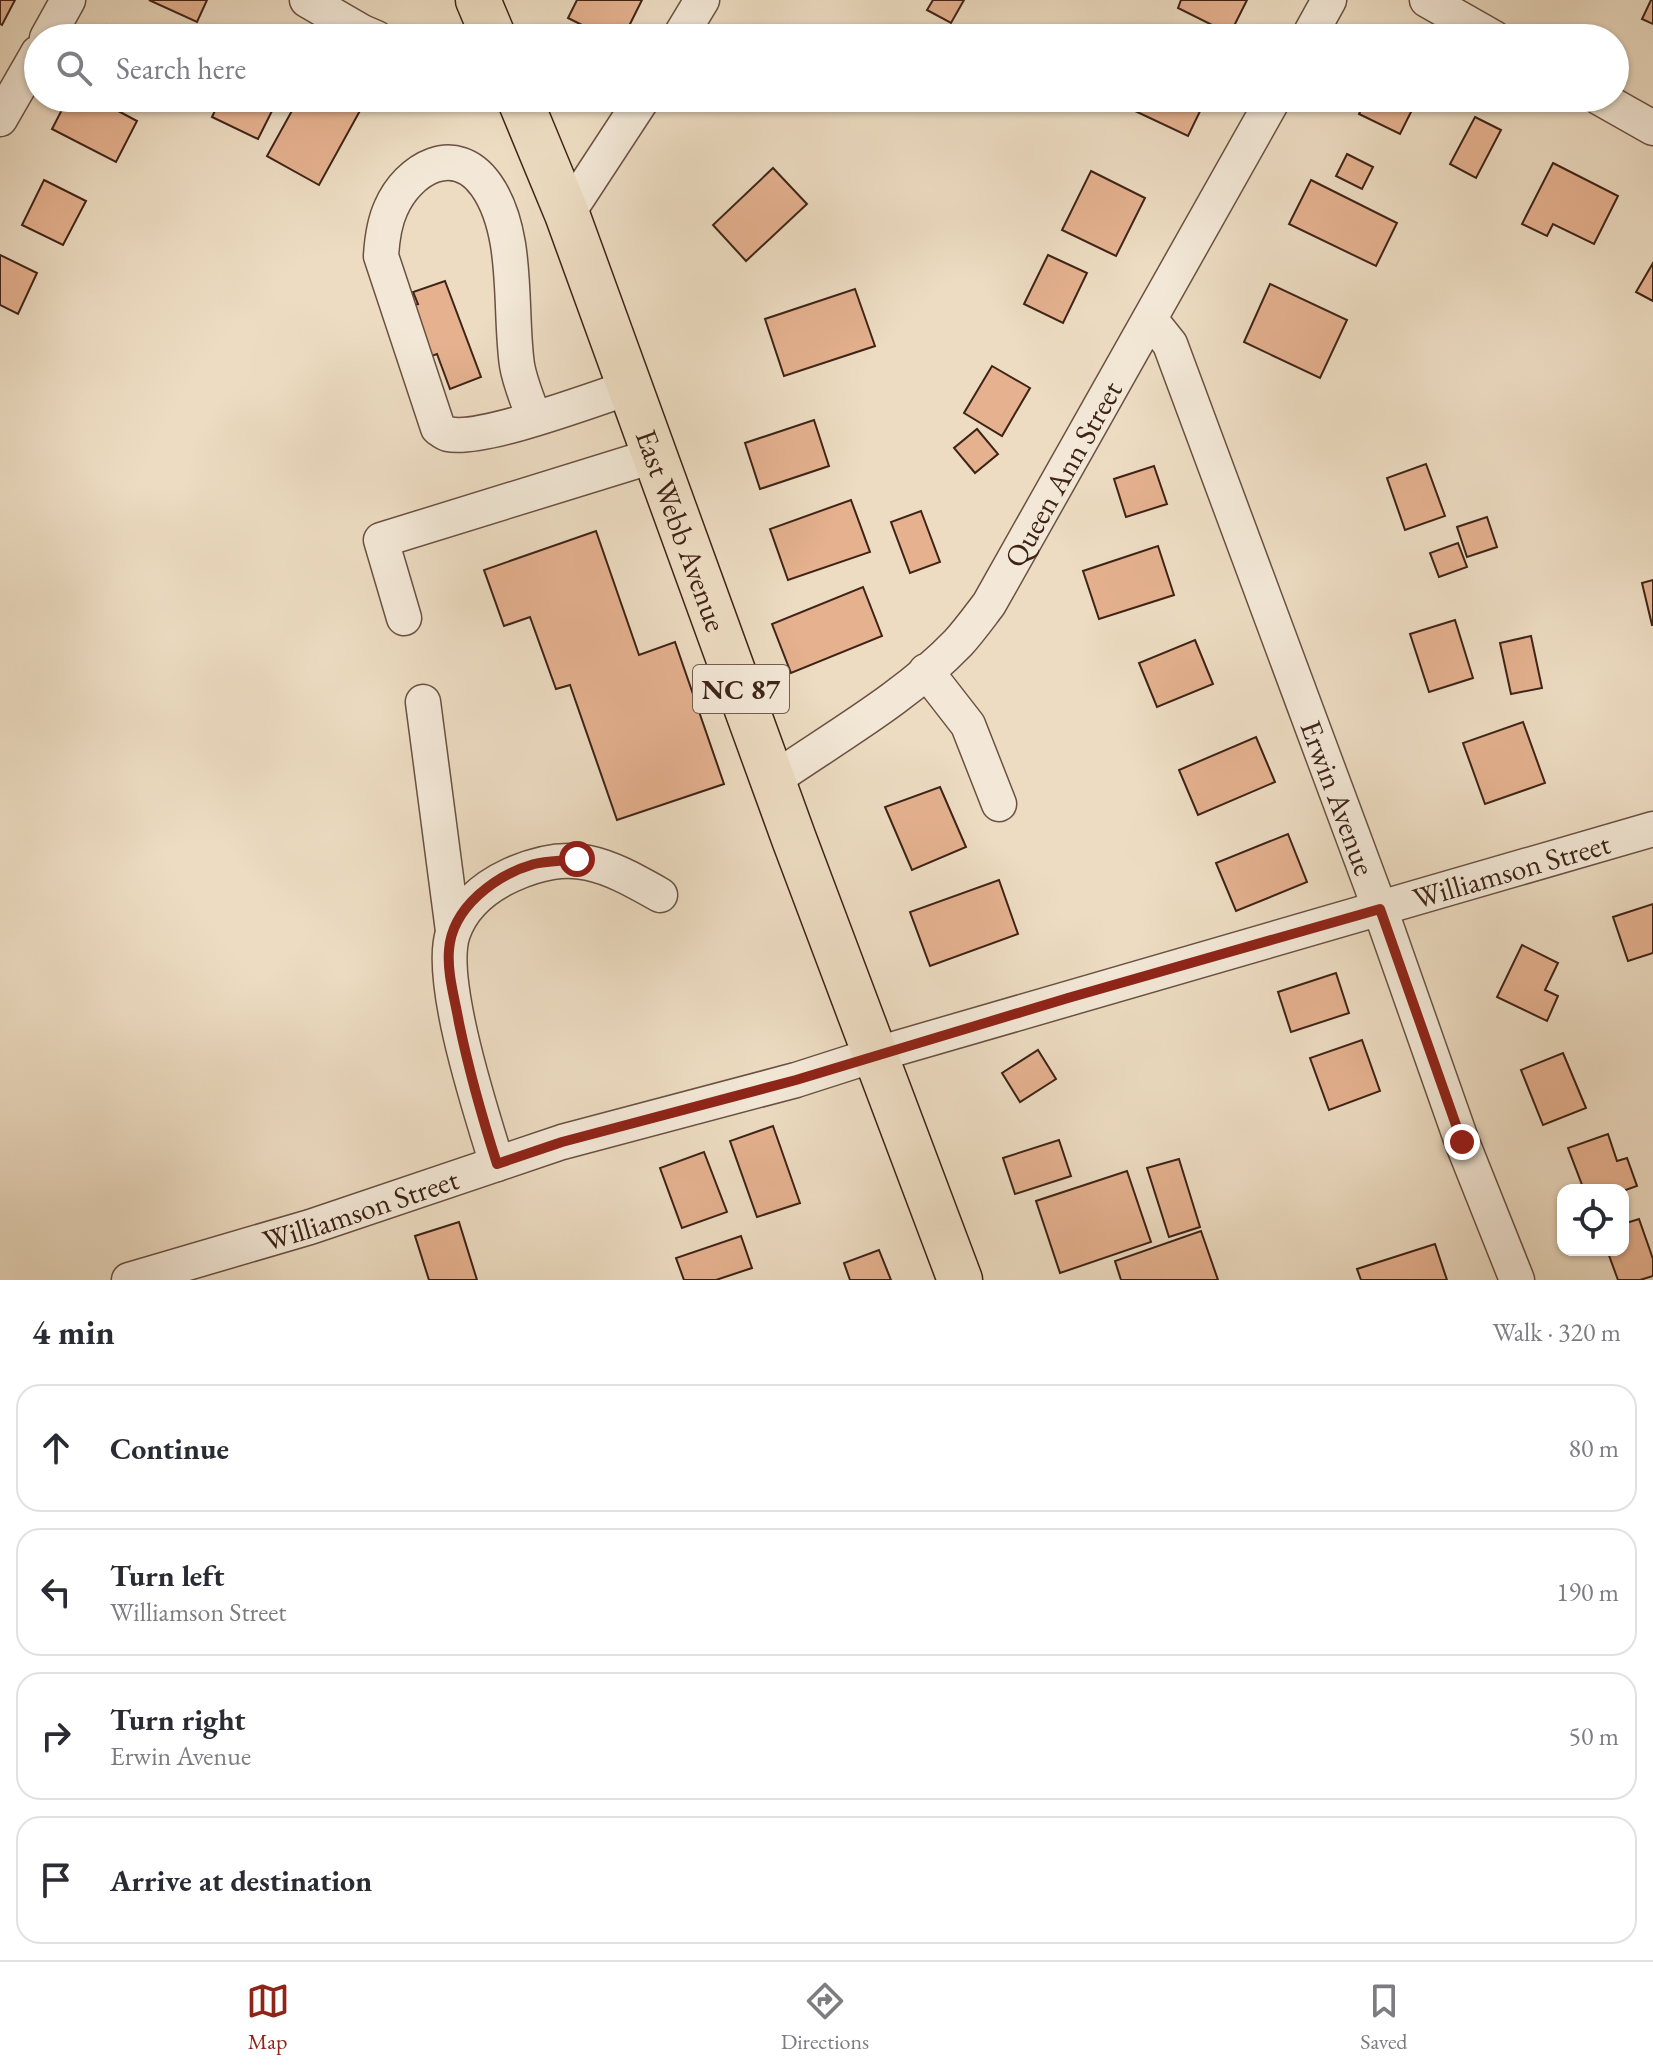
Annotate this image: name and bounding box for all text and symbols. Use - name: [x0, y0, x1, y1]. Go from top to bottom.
- search box: [24, 24, 1629, 112]
- icon: search: [52, 46, 96, 90]
- text: Search here: [116, 49, 246, 88]
- street label: Queen Ann Street: [994, 373, 1131, 574]
- street label: East Webb Avenue: [627, 424, 736, 637]
- road number: NC 87: [693, 665, 789, 713]
- street label: Erwin Avenue: [1292, 715, 1385, 881]
- street label: Williamson Street: [1408, 823, 1615, 917]
- route start: [559, 841, 595, 877]
- route end: [1444, 1124, 1480, 1160]
- street label: Williamson Street: [258, 1159, 464, 1259]
- map controls: [1557, 1184, 1629, 1256]
- button: locate: [1557, 1184, 1629, 1256]
- text: 4 min: [32, 1310, 115, 1354]
- text: Walk · 320 m: [1493, 1315, 1621, 1349]
- icon: ahead: [34, 1426, 78, 1470]
- text: Continue: [110, 1429, 229, 1468]
- text: 80 m: [1569, 1431, 1619, 1465]
- text: Turn left: [110, 1556, 224, 1595]
- icon: left: [34, 1570, 78, 1614]
- text: 190 m: [1556, 1575, 1619, 1609]
- text: Williamson Street: [110, 1595, 286, 1629]
- text: Turn right: [110, 1700, 246, 1739]
- icon: right: [34, 1714, 78, 1758]
- text: 50 m: [1569, 1719, 1619, 1753]
- text: Erwin Avenue: [110, 1739, 251, 1773]
- icon: arrive: [34, 1858, 78, 1902]
- text: Arrive at destination: [110, 1861, 372, 1900]
- tab: Map: [246, 1979, 290, 2056]
- tab: Directions: [781, 1979, 869, 2056]
- tab: Saved: [1360, 1979, 1407, 2056]

